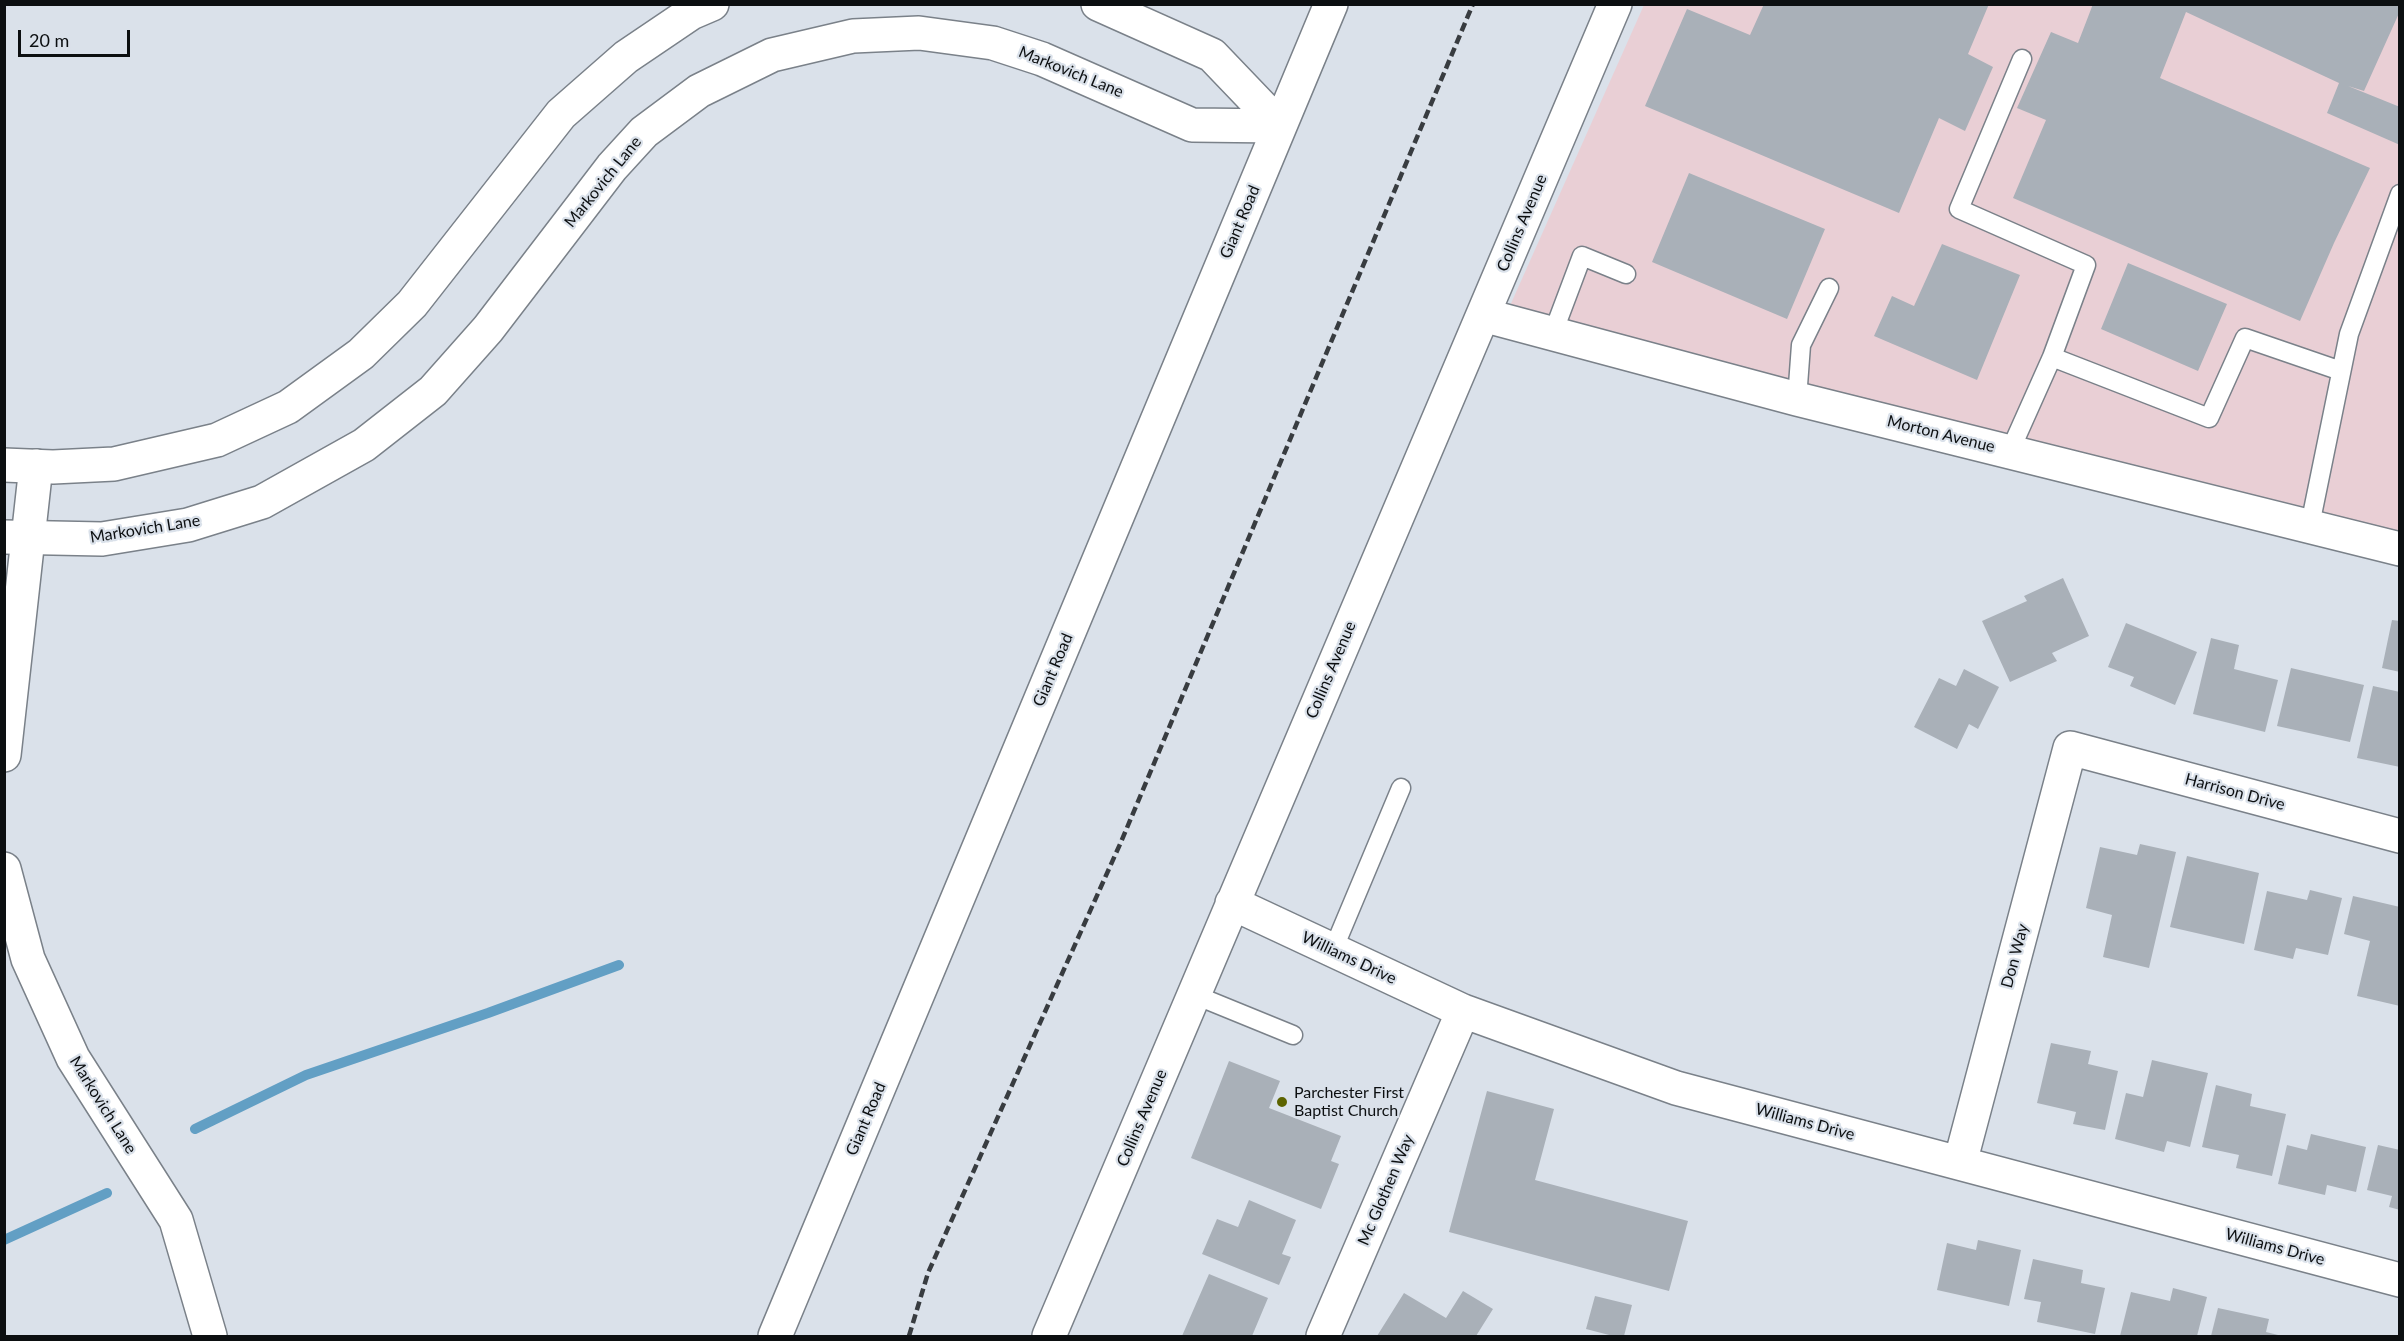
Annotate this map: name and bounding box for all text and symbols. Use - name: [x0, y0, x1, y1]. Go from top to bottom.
- scale bar: [21, 18, 134, 56]
- text: 20 m: [29, 29, 69, 51]
- street label: Markovich Lane: [1016, 42, 1126, 102]
- street label: Markovich Lane: [561, 133, 645, 231]
- street label: Collins Avenue: [1493, 171, 1551, 275]
- street label: Giant Road: [1216, 183, 1264, 261]
- street label: Morton Avenue: [1885, 411, 1997, 457]
- street label: Markovich Lane: [89, 511, 201, 547]
- street label: Collins Avenue: [1302, 618, 1360, 722]
- street label: Giant Road: [1029, 631, 1077, 709]
- street label: Harrison Drive: [2183, 769, 2287, 815]
- street label: Don Way: [1997, 922, 2033, 990]
- street label: Williams Drive: [1299, 928, 1399, 988]
- street label: Markovich Lane: [65, 1053, 141, 1157]
- street label: Collins Avenue: [1113, 1066, 1171, 1170]
- street label: Giant Road: [842, 1080, 890, 1158]
- place label: Parchester First Baptist Church: [1294, 1083, 1404, 1121]
- marker: Parchester First Baptist Church: [1275, 1095, 1289, 1109]
- street label: Williams Drive: [1753, 1100, 1857, 1144]
- street label: Mc Glothen Way: [1354, 1132, 1418, 1248]
- street label: Williams Drive: [2223, 1225, 2327, 1269]

